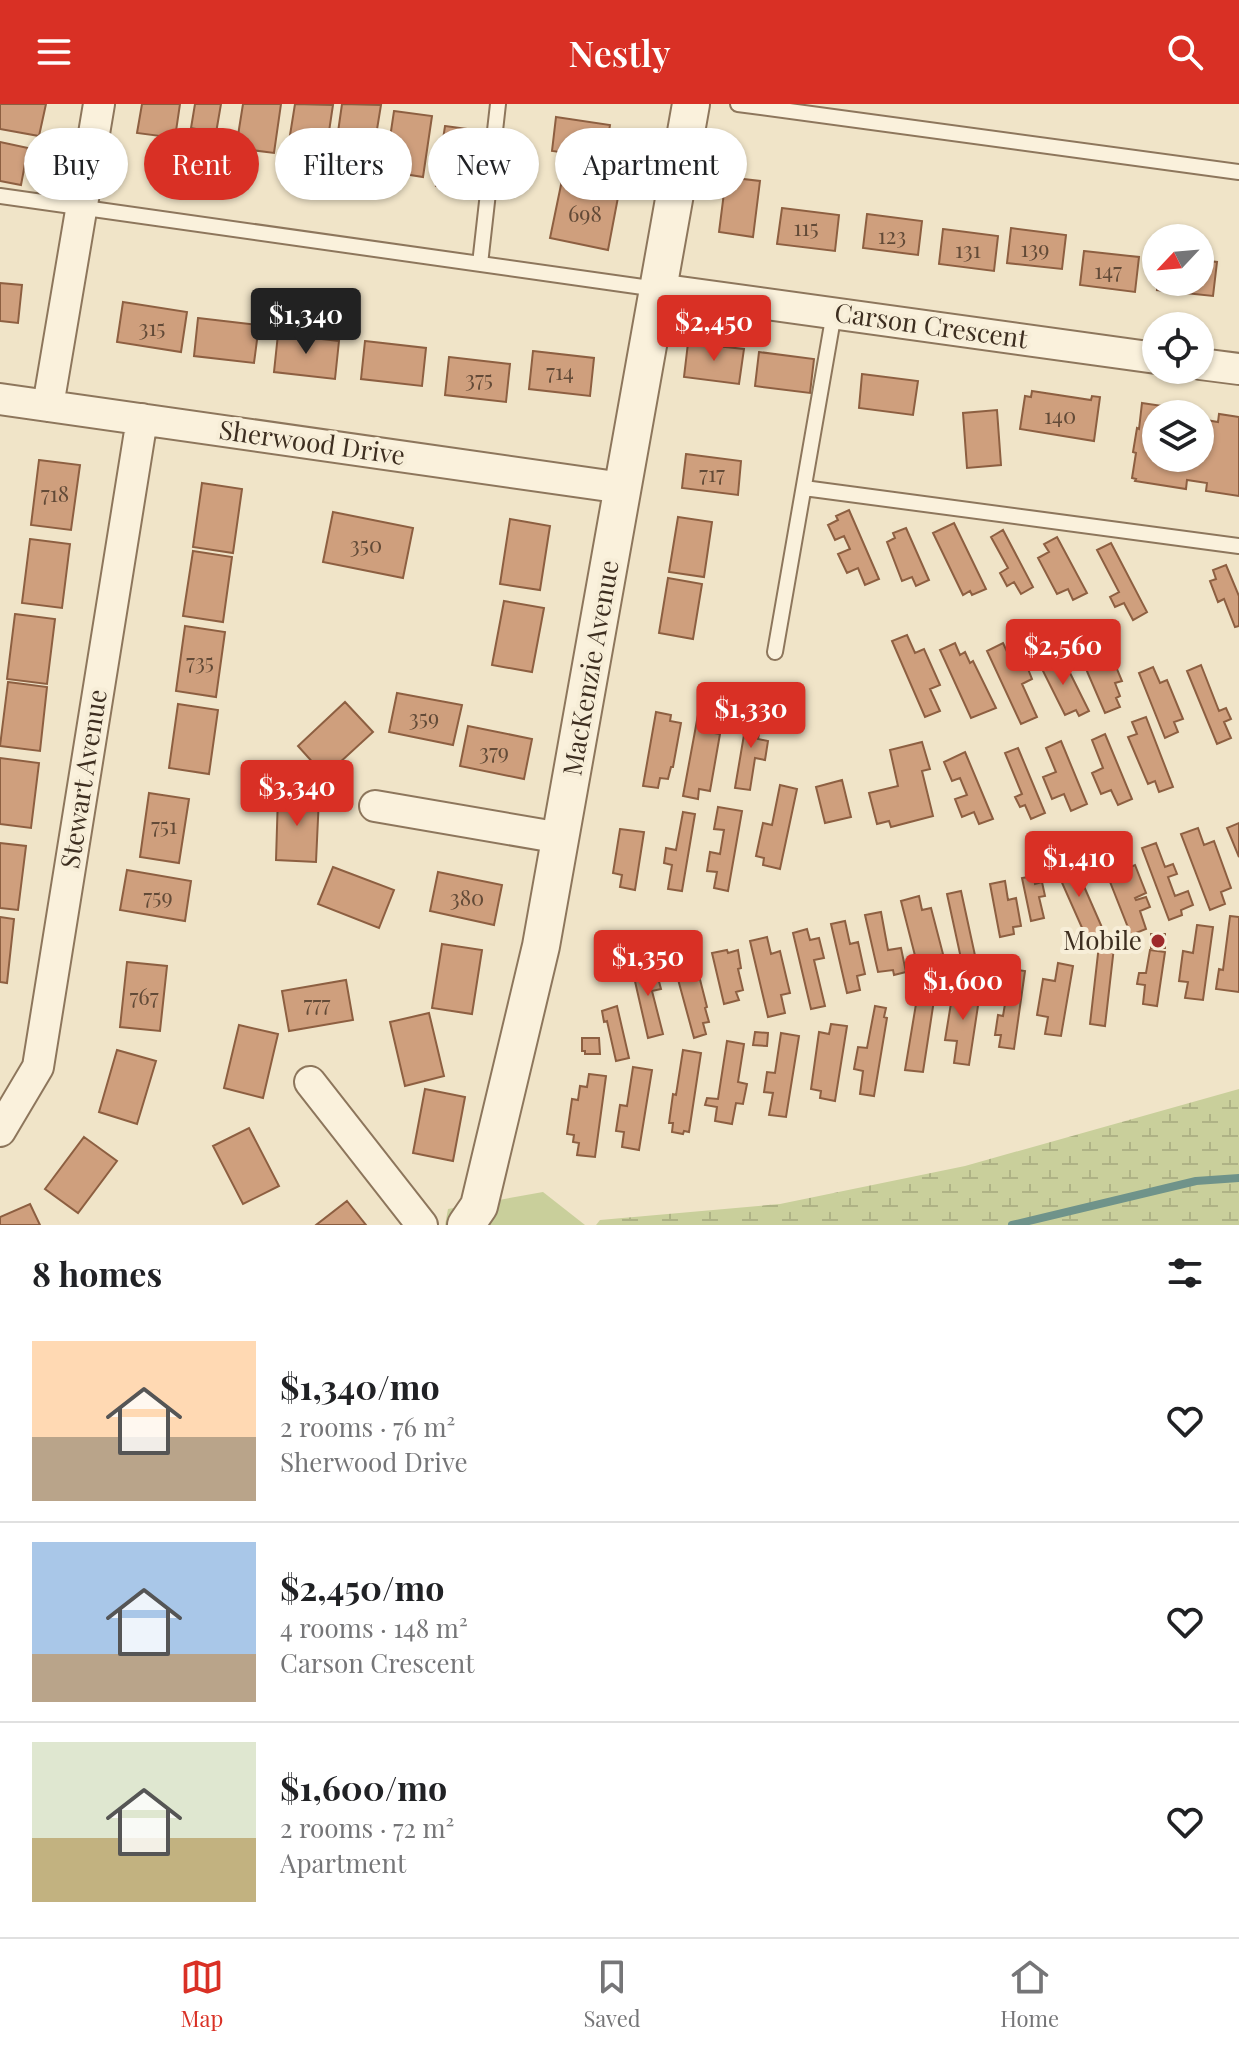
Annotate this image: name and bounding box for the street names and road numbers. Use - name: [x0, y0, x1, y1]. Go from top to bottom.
- street label: Carson Crescent: [832, 294, 1031, 355]
- street label: Sherwood Drive: [217, 411, 408, 472]
- street label: MacKenzie Avenue: [553, 557, 626, 778]
- street label: Stewart Avenue: [51, 687, 114, 871]

